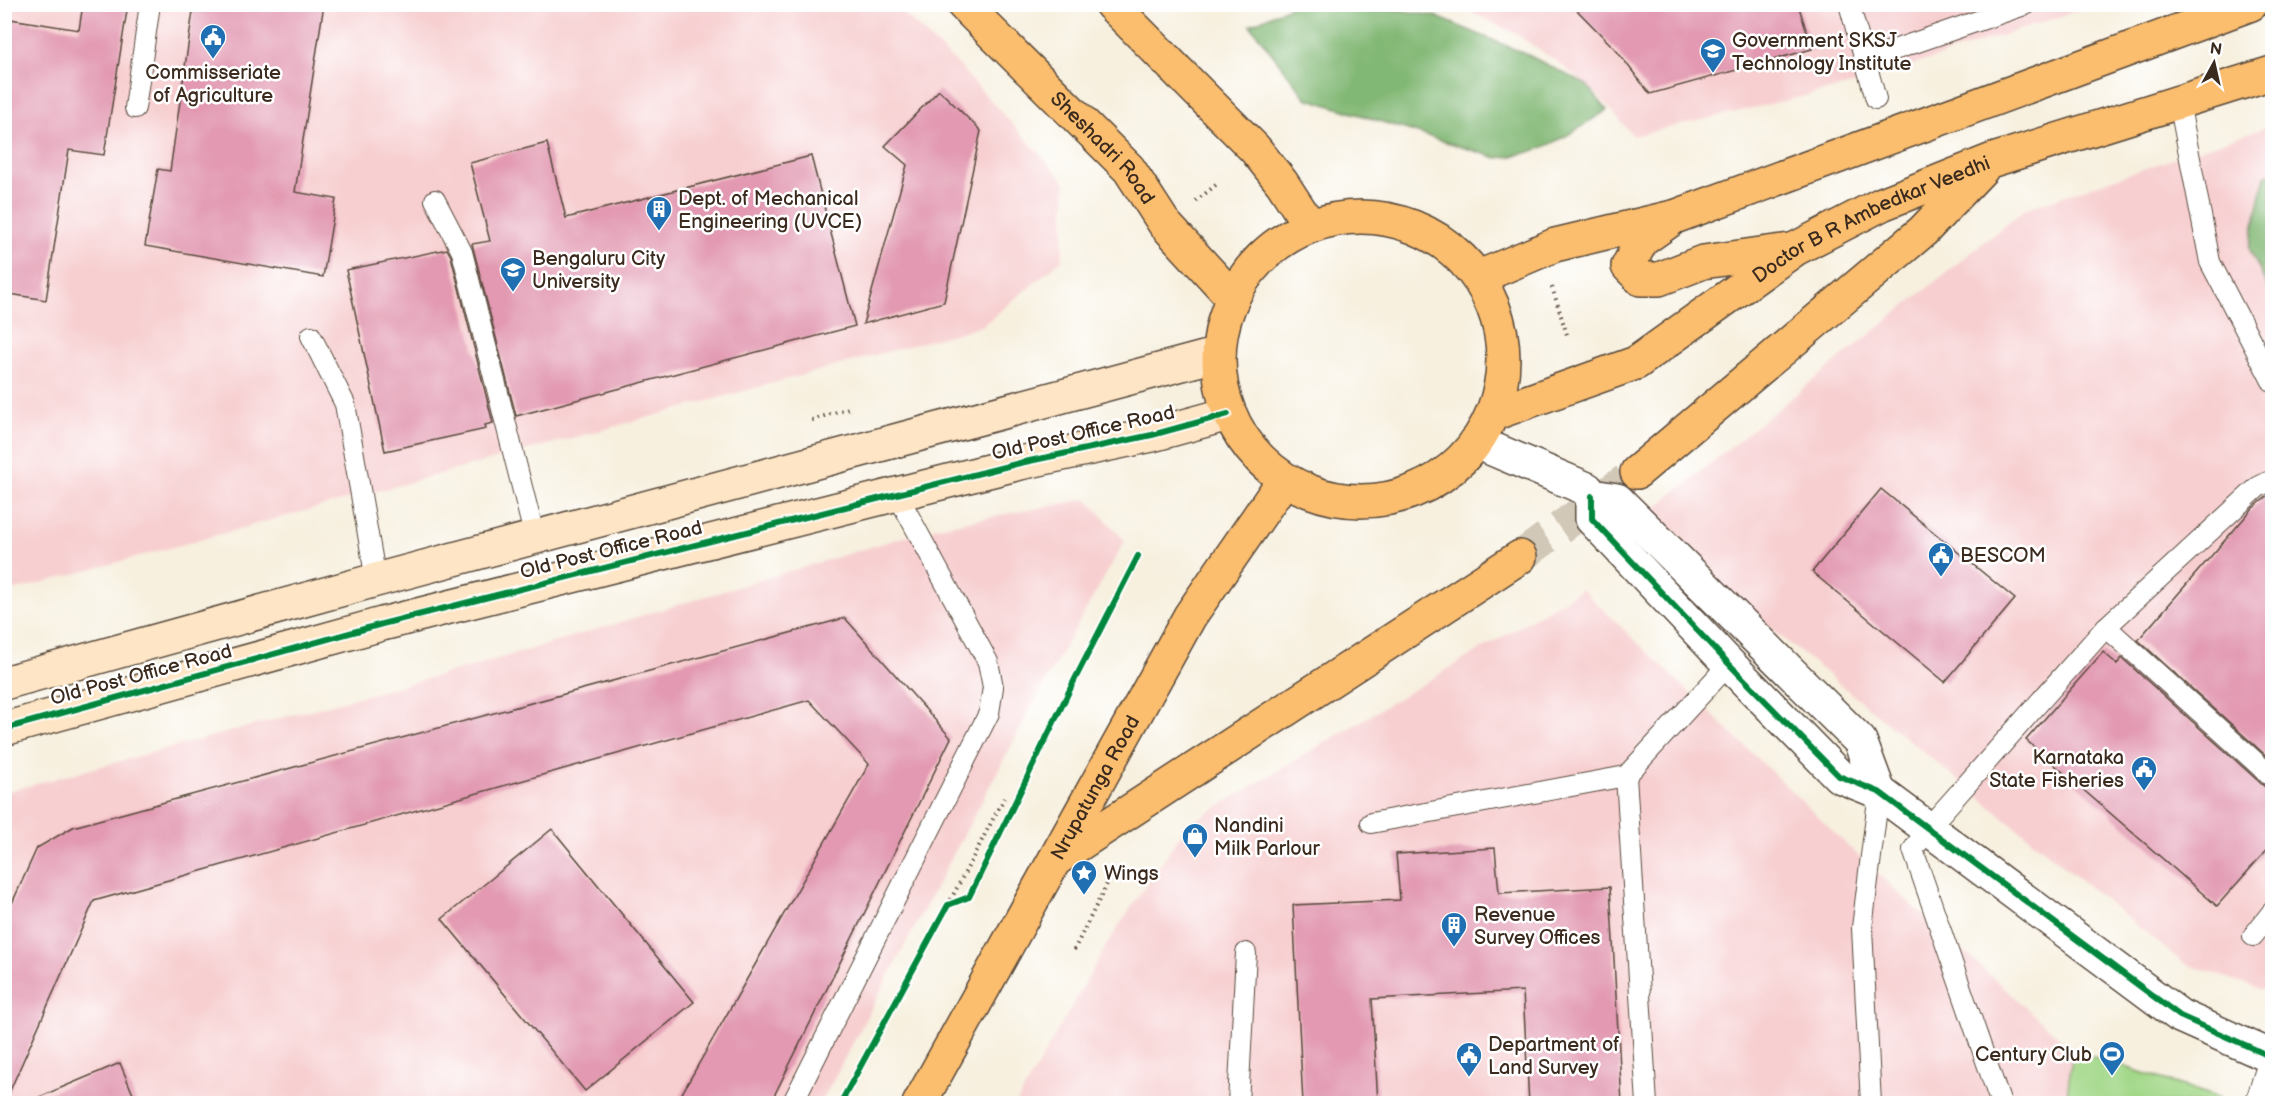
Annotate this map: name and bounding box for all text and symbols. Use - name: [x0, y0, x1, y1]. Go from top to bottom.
- public building icon: Commisseriate of Agriculture: [198, 22, 228, 60]
- place label: Government SKSJ Technology Institute: [1732, 29, 1911, 76]
- north arrow: [2184, 33, 2244, 93]
- school or university icon: Government SKSJ Technology Institute: [1698, 36, 1728, 74]
- text: N: [2209, 39, 2223, 60]
- place label: Commisseriate of Agriculture: [145, 61, 281, 108]
- street label: Sheshadri Road: [1045, 87, 1160, 209]
- street label: Doctor B R Ambedkar Veedhi: [1748, 151, 1994, 289]
- place label: Dept. of Mechanical Engineering (UVCE): [678, 187, 862, 234]
- building icon: Dept. of Mechanical Engineering (UVCE): [644, 194, 674, 232]
- place label: Bengaluru City University: [532, 247, 665, 294]
- school or university icon: Bengaluru City University: [498, 255, 528, 293]
- street label: Old Post Office Road: [990, 400, 1177, 466]
- street label: Old Post Office Road: [518, 516, 705, 584]
- public building icon: BESCOM: [1926, 540, 1956, 578]
- place label: BESCOM: [1960, 544, 2046, 568]
- street label: Old Post Office Road: [48, 639, 235, 711]
- street label: Nrupatunga Road: [1046, 712, 1145, 864]
- place label: Karnataka State Fisheries: [1989, 746, 2124, 793]
- public building icon: Karnataka State Fisheries: [2129, 754, 2159, 792]
- place label: Nandini Milk Parlour: [1214, 814, 1321, 861]
- shop icon: Nandini Milk Parlour: [1180, 821, 1210, 859]
- place icon: Wings: [1069, 858, 1099, 896]
- place label: Wings: [1104, 862, 1159, 886]
- place label: Revenue Survey Offices: [1474, 903, 1601, 950]
- building icon: Revenue Survey Offices: [1439, 910, 1469, 948]
- place label: Department of Land Survey: [1488, 1033, 1619, 1080]
- sports icon: Century Club: [2097, 1039, 2127, 1077]
- public building icon: Department of Land Survey: [1454, 1040, 1484, 1078]
- place label: Century Club: [1975, 1043, 2092, 1067]

